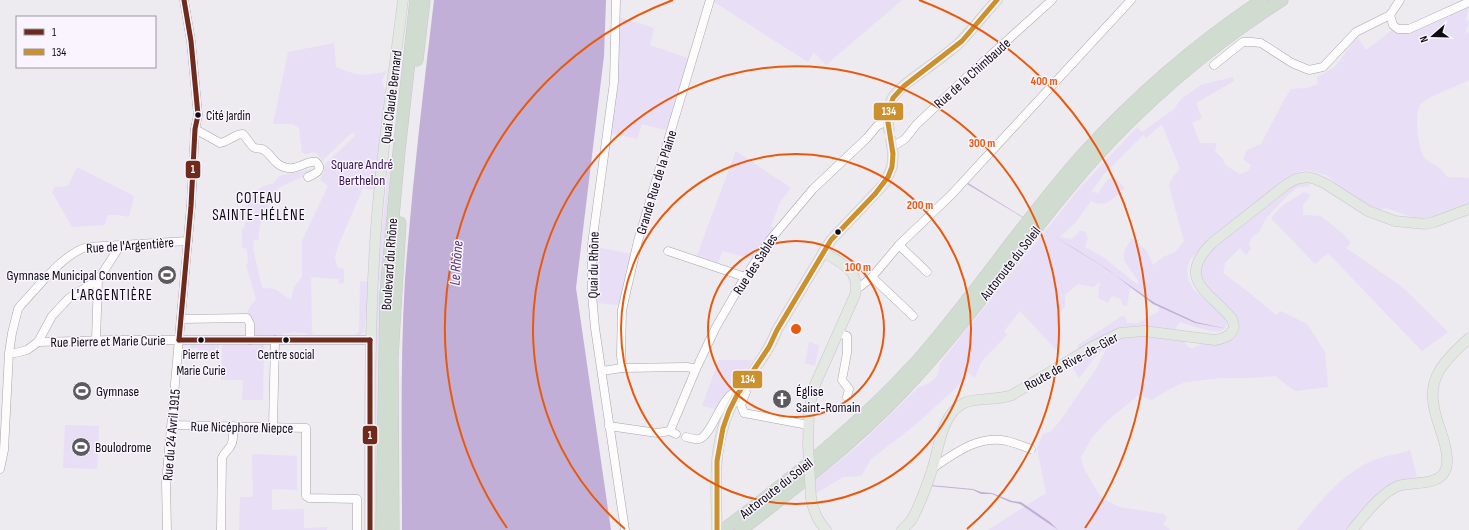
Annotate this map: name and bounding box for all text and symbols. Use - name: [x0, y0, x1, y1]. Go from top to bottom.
- legend: [16, 16, 156, 68]
- north arrow: [1413, 16, 1453, 56]
- text: 1: [52, 25, 57, 40]
- text: N: [1417, 34, 1431, 44]
- street label: Rue de la Chimbaude: [931, 35, 1014, 112]
- text: 134: [52, 45, 66, 60]
- street label: Quai Claude Bernard: [377, 49, 406, 145]
- text: 400 m: [1031, 74, 1057, 89]
- line badge: 134: [873, 102, 904, 121]
- text: 134: [882, 105, 896, 118]
- place label: Cité Jardin: [206, 108, 250, 124]
- marker: Cité Jardin: [193, 110, 203, 120]
- street label: Grande Rue de la Plaine: [633, 128, 680, 236]
- text: 300 m: [969, 136, 995, 151]
- park label: Square André Berthelon: [331, 156, 393, 189]
- line badge: 1: [185, 160, 201, 179]
- text: 1: [191, 163, 196, 176]
- district label: COTEAU SAINTE-HÉLÈNE: [212, 189, 306, 225]
- text: 200 m: [907, 198, 933, 213]
- street label: Boulevard du Rhône: [378, 217, 401, 311]
- street label: Autoroute du Soleil: [976, 223, 1044, 304]
- unlabelled marker: [833, 227, 843, 237]
- street label: Quai du Rhône: [584, 231, 603, 299]
- street label: Rue des Sables: [729, 231, 781, 298]
- street label: Rue de l'Argentière: [86, 234, 174, 257]
- water label: Le Rhône: [445, 240, 468, 286]
- text: 100 m: [845, 260, 871, 275]
- sports icon: Gymnase Municipal Convention: [156, 264, 178, 286]
- place label: Gymnase Municipal Convention: [6, 267, 153, 284]
- district label: L'ARGENTIÈRE: [71, 286, 153, 305]
- centre of rings: [789, 322, 803, 336]
- street label: Route de Rive-de-Gier: [1021, 329, 1121, 394]
- street label: Rue Pierre et Marie Curie: [50, 332, 166, 351]
- marker: Pierre et Marie Curie: [196, 335, 206, 345]
- marker: Centre social: [281, 335, 291, 345]
- place label: Pierre et Marie Curie: [176, 347, 226, 379]
- place label: Centre social: [258, 347, 314, 363]
- line badge: 134: [732, 370, 763, 389]
- text: 134: [741, 373, 755, 386]
- sports icon: Gymnase: [71, 380, 93, 402]
- place label: Gymnase: [96, 383, 139, 400]
- place label: Église Saint-Romain: [796, 383, 861, 416]
- street label: Rue du 24 Avril 1915: [159, 388, 184, 482]
- church icon: Église Saint-Romain: [771, 388, 793, 410]
- street label: Rue Nicéphore Niepce: [191, 418, 293, 437]
- line badge: 1: [362, 425, 378, 445]
- text: 1: [368, 429, 373, 442]
- sports icon: Boulodrome: [70, 436, 92, 458]
- place label: Boulodrome: [95, 439, 151, 456]
- street label: Autoroute du Soleil: [735, 454, 816, 523]

